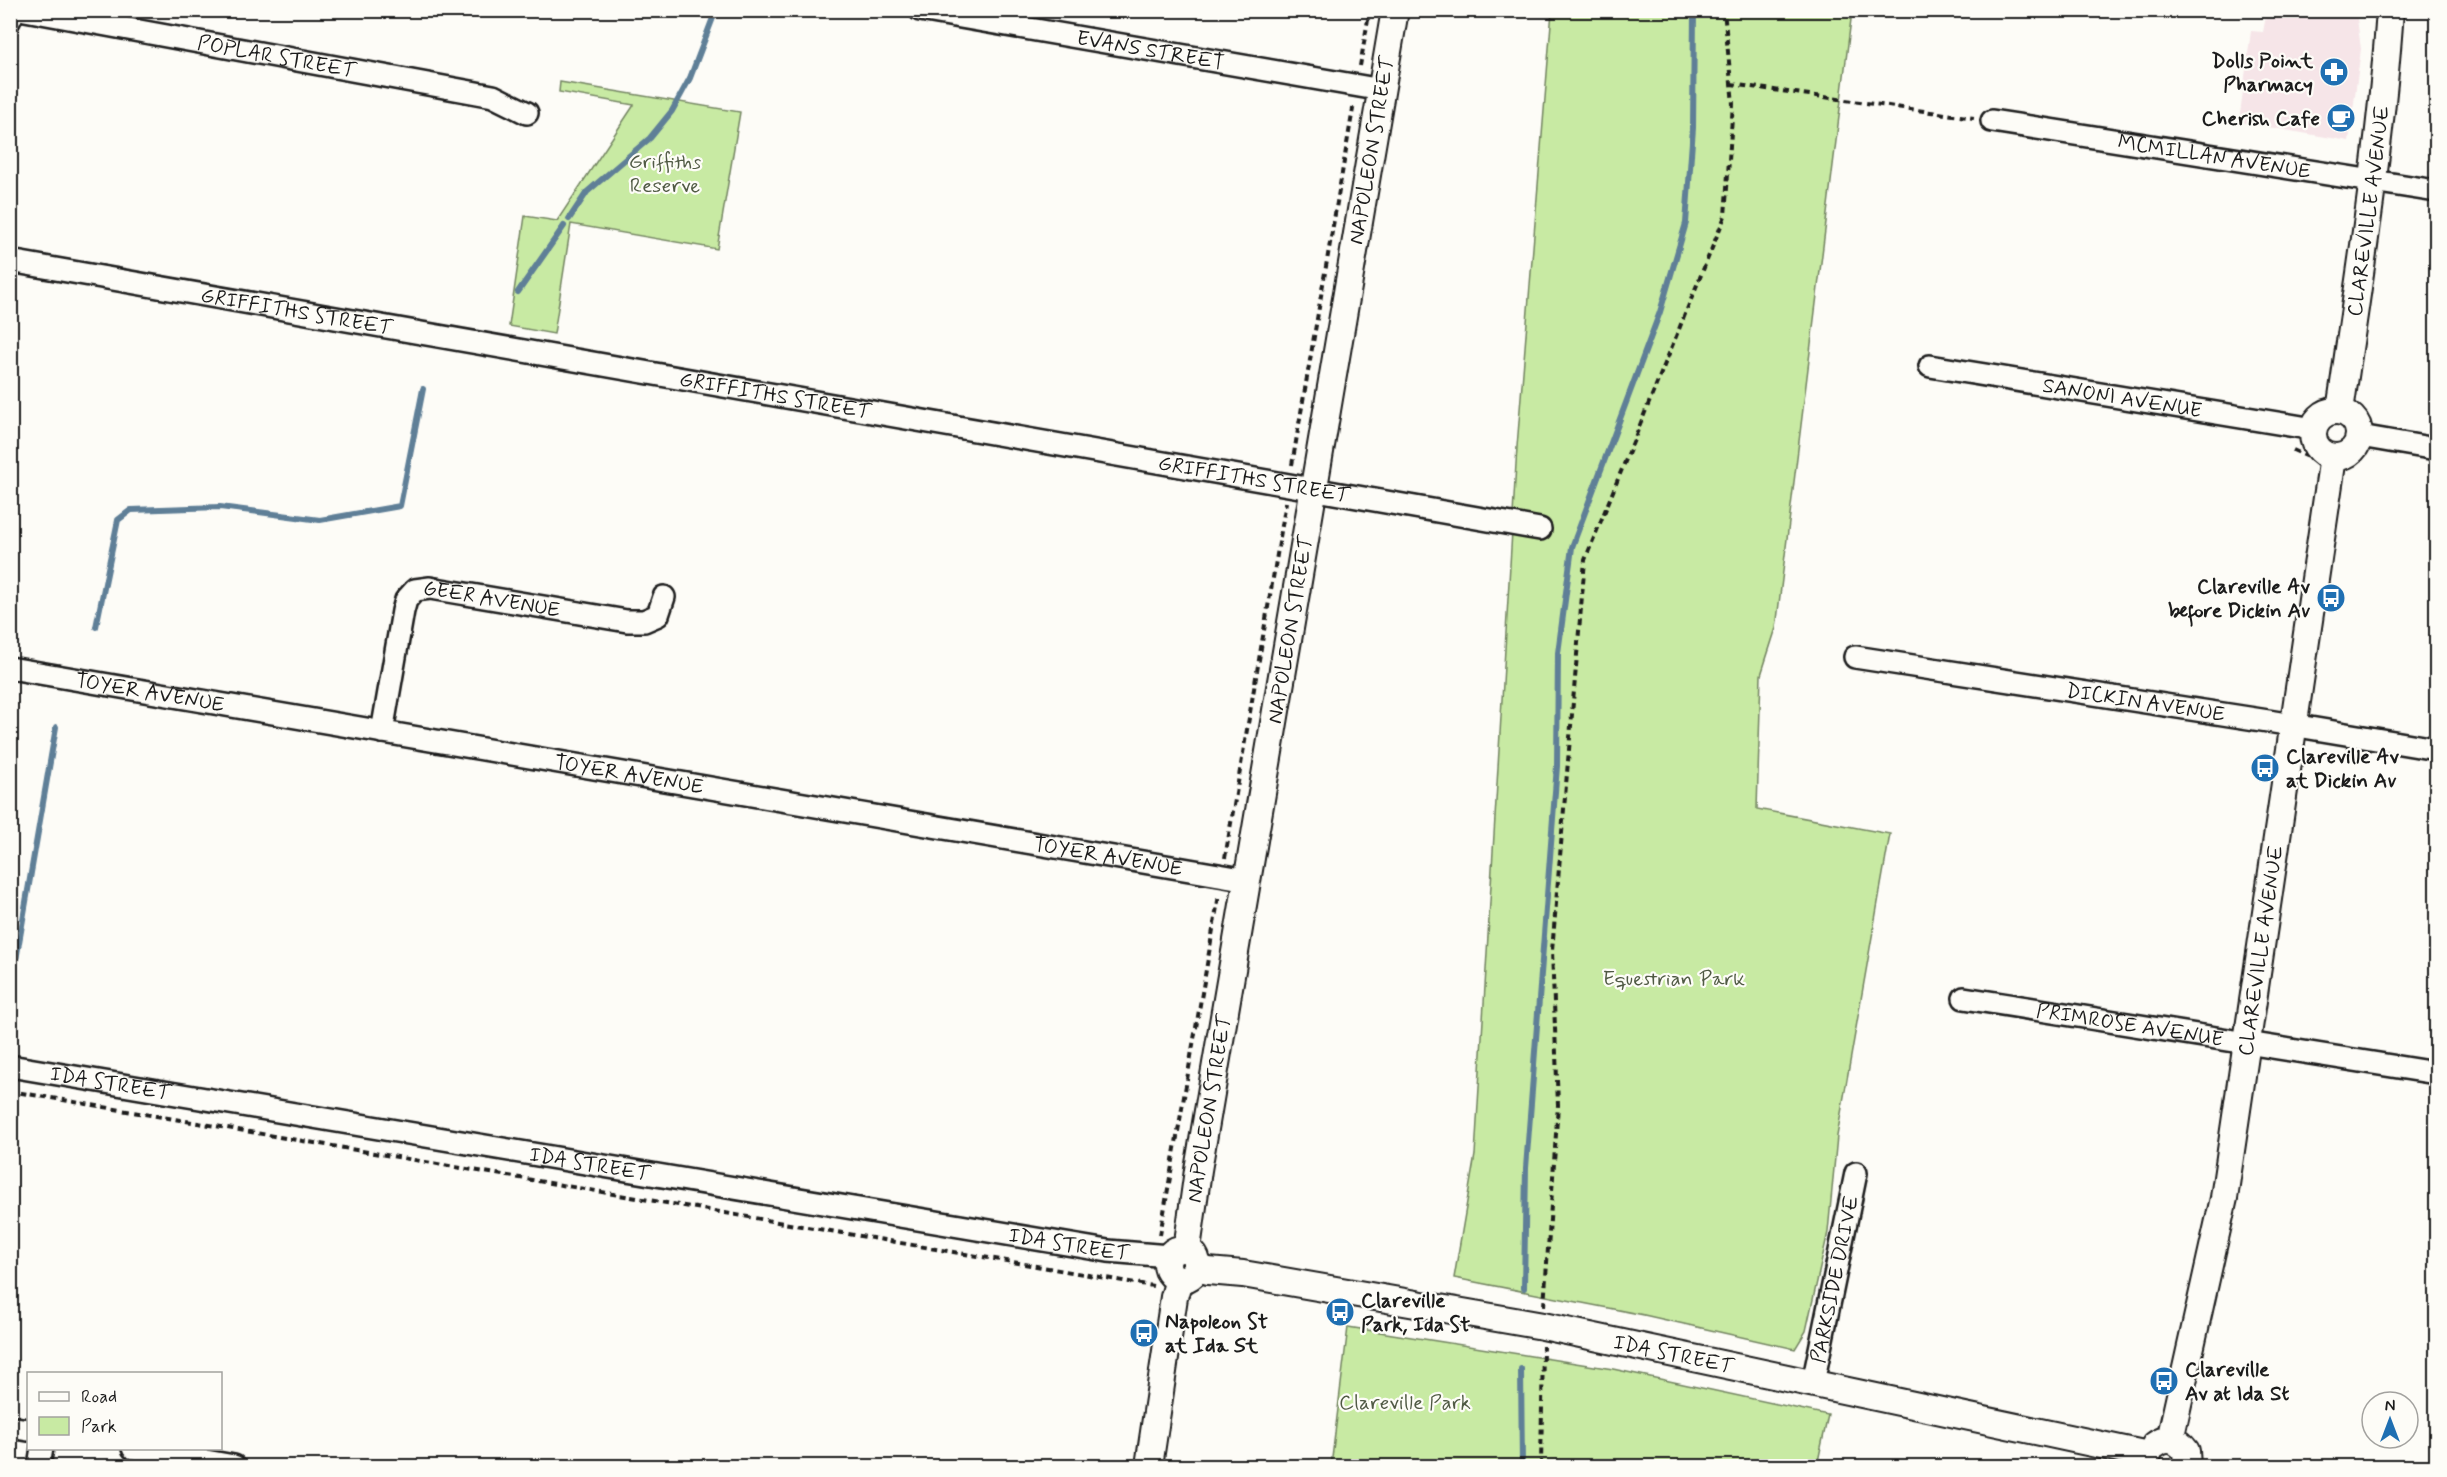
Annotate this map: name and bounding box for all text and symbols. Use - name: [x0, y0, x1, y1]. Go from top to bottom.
- street label: EVANS STREET: [1074, 24, 1226, 77]
- street label: POPLAR STREET: [195, 29, 359, 86]
- place label: Dolls Point Pharmacy: [2211, 47, 2314, 99]
- street label: NAPOLEON STREET: [1342, 54, 1402, 247]
- pharmacy icon: Dolls Point Pharmacy: [2318, 56, 2350, 88]
- cafe icon: Cherish Cafe: [2325, 102, 2357, 134]
- street label: CLAREVILLE AVENUE: [2341, 104, 2397, 318]
- place label: Cherish Cafe: [2201, 105, 2320, 133]
- street label: MCMILLAN AVENUE: [2116, 128, 2312, 186]
- park label: Griffiths Reserve: [629, 148, 701, 200]
- street label: GRIFFITHS STREET: [198, 282, 395, 343]
- street label: GRIFFITHS STREET: [677, 366, 874, 427]
- street label: SANONI AVENUE: [2041, 372, 2204, 425]
- street label: GRIFFITHS STREET: [1156, 449, 1353, 511]
- street label: NAPOLEON STREET: [1261, 533, 1321, 726]
- place label: Clareville Av before Dickin Av: [2168, 573, 2310, 627]
- street label: GEER AVENUE: [421, 574, 562, 625]
- bus stop icon: Clareville Av before Dickin Av: [2315, 582, 2347, 614]
- street label: TOYER AVENUE: [73, 666, 226, 719]
- street label: DICKIN AVENUE: [2064, 677, 2227, 729]
- place label: Clareville Av at Dickin Av: [2286, 743, 2399, 795]
- street label: TOYER AVENUE: [552, 748, 705, 802]
- bus stop icon: Clareville Av at Dickin Av: [2249, 752, 2281, 784]
- street label: TOYER AVENUE: [1031, 830, 1184, 884]
- street label: CLAREVILLE AVENUE: [2232, 844, 2291, 1058]
- park label: Equestrian Park: [1603, 965, 1745, 993]
- street label: PRIMROSE AVENUE: [2034, 997, 2225, 1054]
- street label: NAPOLEON STREET: [1181, 1012, 1239, 1205]
- street label: IDA STREET: [48, 1060, 174, 1108]
- street label: IDA STREET: [527, 1141, 653, 1189]
- street label: PARKSIDE DRIVE: [1804, 1193, 1866, 1366]
- street label: IDA STREET: [1006, 1221, 1131, 1268]
- place label: Clareville Park, Ida St: [1361, 1287, 1470, 1339]
- bus stop icon: Clareville Park, Ida St: [1324, 1296, 1356, 1328]
- place label: Napoleon St at Ida St: [1165, 1308, 1268, 1360]
- bus stop icon: Napoleon St at Ida St: [1128, 1317, 1160, 1349]
- street label: IDA STREET: [1611, 1328, 1737, 1381]
- place label: Clareville Av at Ida St: [2185, 1356, 2290, 1408]
- bus stop icon: Clareville Av at Ida St: [2148, 1365, 2180, 1397]
- legend: [27, 1372, 222, 1450]
- text: Road: [81, 1385, 117, 1409]
- park label: Clareville Park: [1339, 1389, 1471, 1417]
- north arrow: [2360, 1390, 2420, 1450]
- text: N: [2385, 1396, 2395, 1417]
- text: Park: [81, 1415, 117, 1439]

